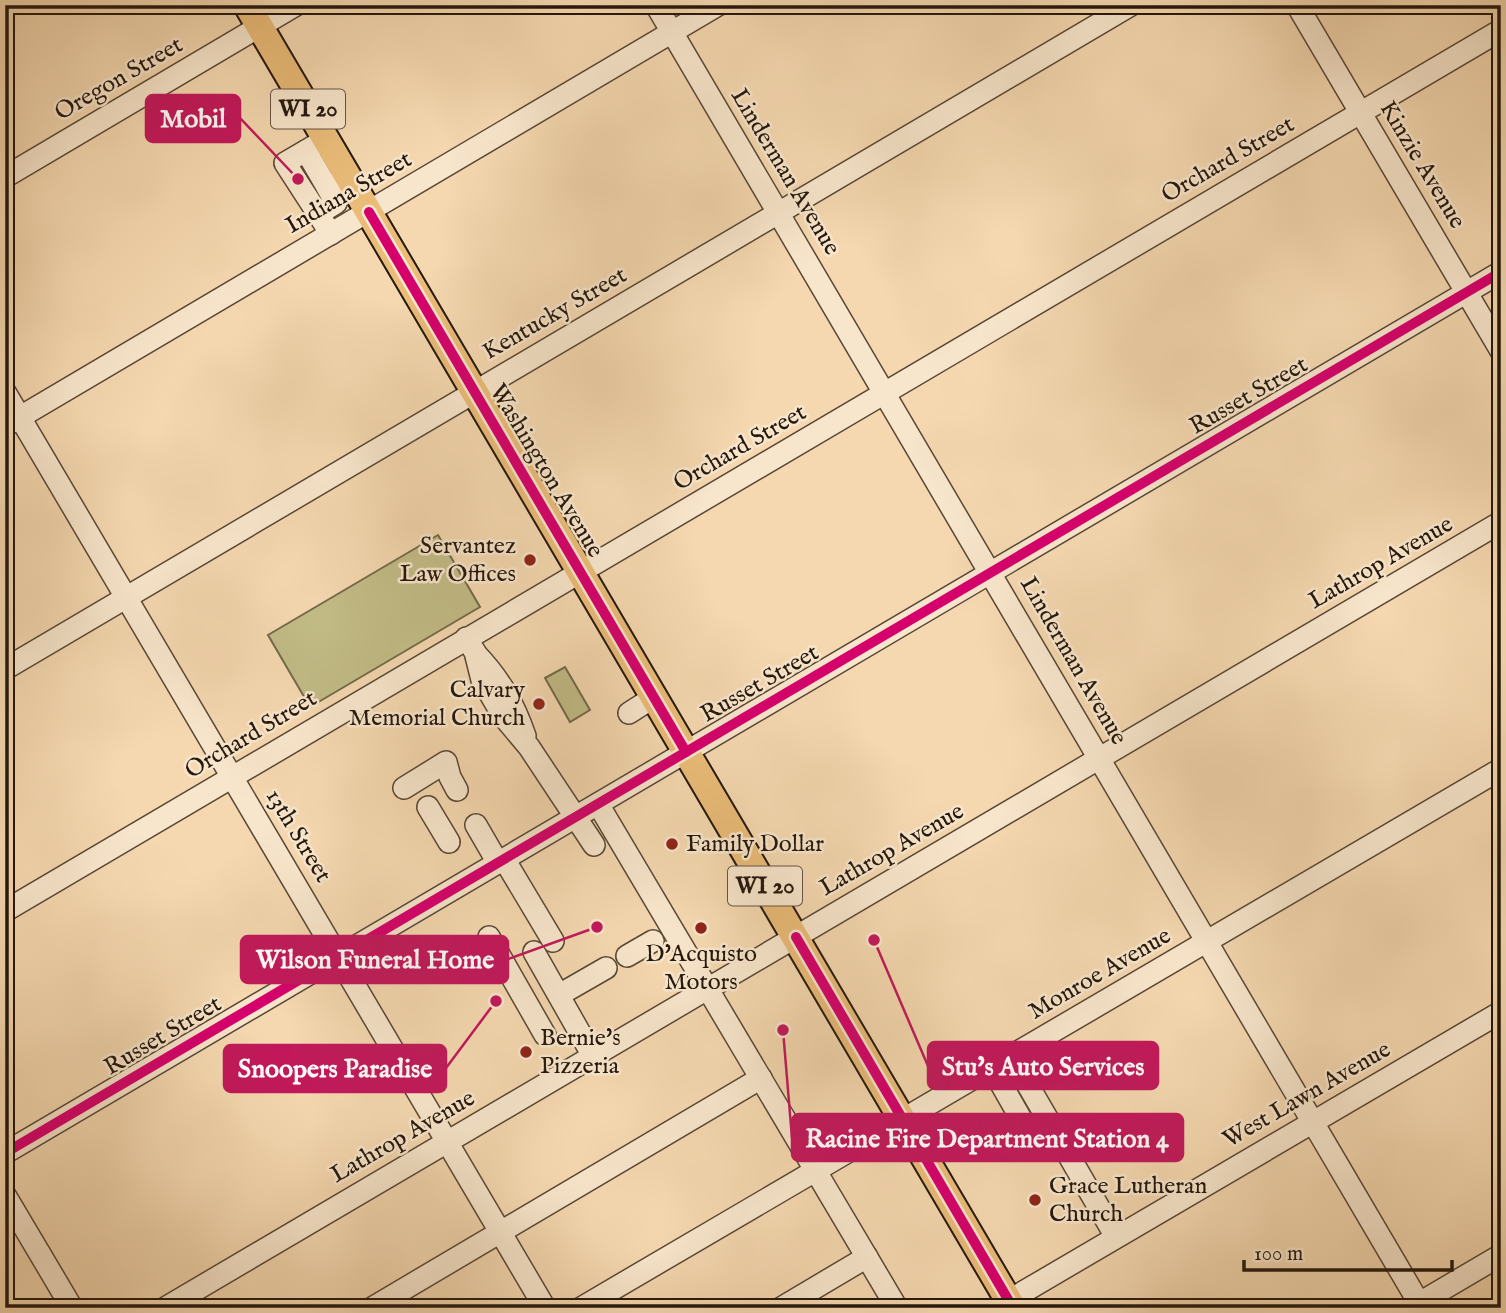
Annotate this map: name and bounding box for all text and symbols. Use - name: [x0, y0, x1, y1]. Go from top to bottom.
- street label: Oregon Street: [49, 30, 189, 128]
- street label: Linderman Avenue: [723, 83, 847, 261]
- road number: WI 20: [271, 90, 345, 128]
- callout: Mobil: [146, 95, 240, 142]
- street label: Kinzie Avenue: [1372, 95, 1472, 235]
- text: Mobil: [160, 103, 227, 136]
- street label: Orchard Street: [1156, 109, 1300, 211]
- street label: Indiana Street: [280, 144, 418, 242]
- street label: Kentucky Street: [477, 260, 633, 368]
- street label: Russet Street: [1184, 350, 1314, 442]
- street label: Washington Avenue: [482, 378, 610, 564]
- street label: Orchard Street: [668, 397, 812, 499]
- street label: Lathrop Avenue: [1303, 509, 1459, 617]
- place label: Servantez Law Offices: [399, 531, 516, 590]
- marker: Servantez Law Offices: [522, 552, 538, 568]
- street label: Linderman Avenue: [1012, 571, 1134, 751]
- street label: Russet Street: [695, 638, 825, 730]
- place label: Calvary Memorial Church: [349, 675, 525, 734]
- street label: Orchard Street: [179, 683, 323, 787]
- marker: Calvary Memorial Church: [531, 696, 547, 712]
- street label: 13th Street: [258, 784, 338, 888]
- street label: Lathrop Avenue: [814, 796, 970, 904]
- place label: Family Dollar: [686, 829, 824, 860]
- marker: Family Dollar: [664, 836, 680, 852]
- road number: WI 20: [728, 866, 802, 906]
- marker: D'Acquisto Motors: [693, 920, 709, 936]
- street label: Monroe Avenue: [1023, 921, 1177, 1027]
- callout: Wilson Funeral Home: [241, 936, 508, 983]
- place label: D'Acquisto Motors: [645, 939, 757, 998]
- text: Wilson Funeral Home: [255, 944, 494, 977]
- street label: Russet Street: [99, 989, 227, 1083]
- place label: Bernie's Pizzeria: [540, 1023, 621, 1082]
- street label: West Lawn Avenue: [1217, 1034, 1397, 1156]
- callout: Stu's Auto Services: [928, 1042, 1158, 1089]
- marker: Bernie's Pizzeria: [518, 1044, 534, 1060]
- callout: Snoopers Paradise: [224, 1045, 446, 1092]
- text: Stu's Auto Services: [942, 1051, 1144, 1084]
- text: Snoopers Paradise: [238, 1053, 432, 1086]
- street label: Lathrop Avenue: [325, 1083, 481, 1191]
- callout: Racine Fire Department Station 4: [792, 1114, 1183, 1161]
- text: Racine Fire Department Station 4: [805, 1123, 1170, 1156]
- place label: Grace Lutheran Church: [1049, 1171, 1207, 1230]
- marker: Grace Lutheran Church: [1027, 1192, 1043, 1208]
- scale bar: [1244, 1229, 1452, 1273]
- text: 100 m: [1254, 1241, 1303, 1268]

